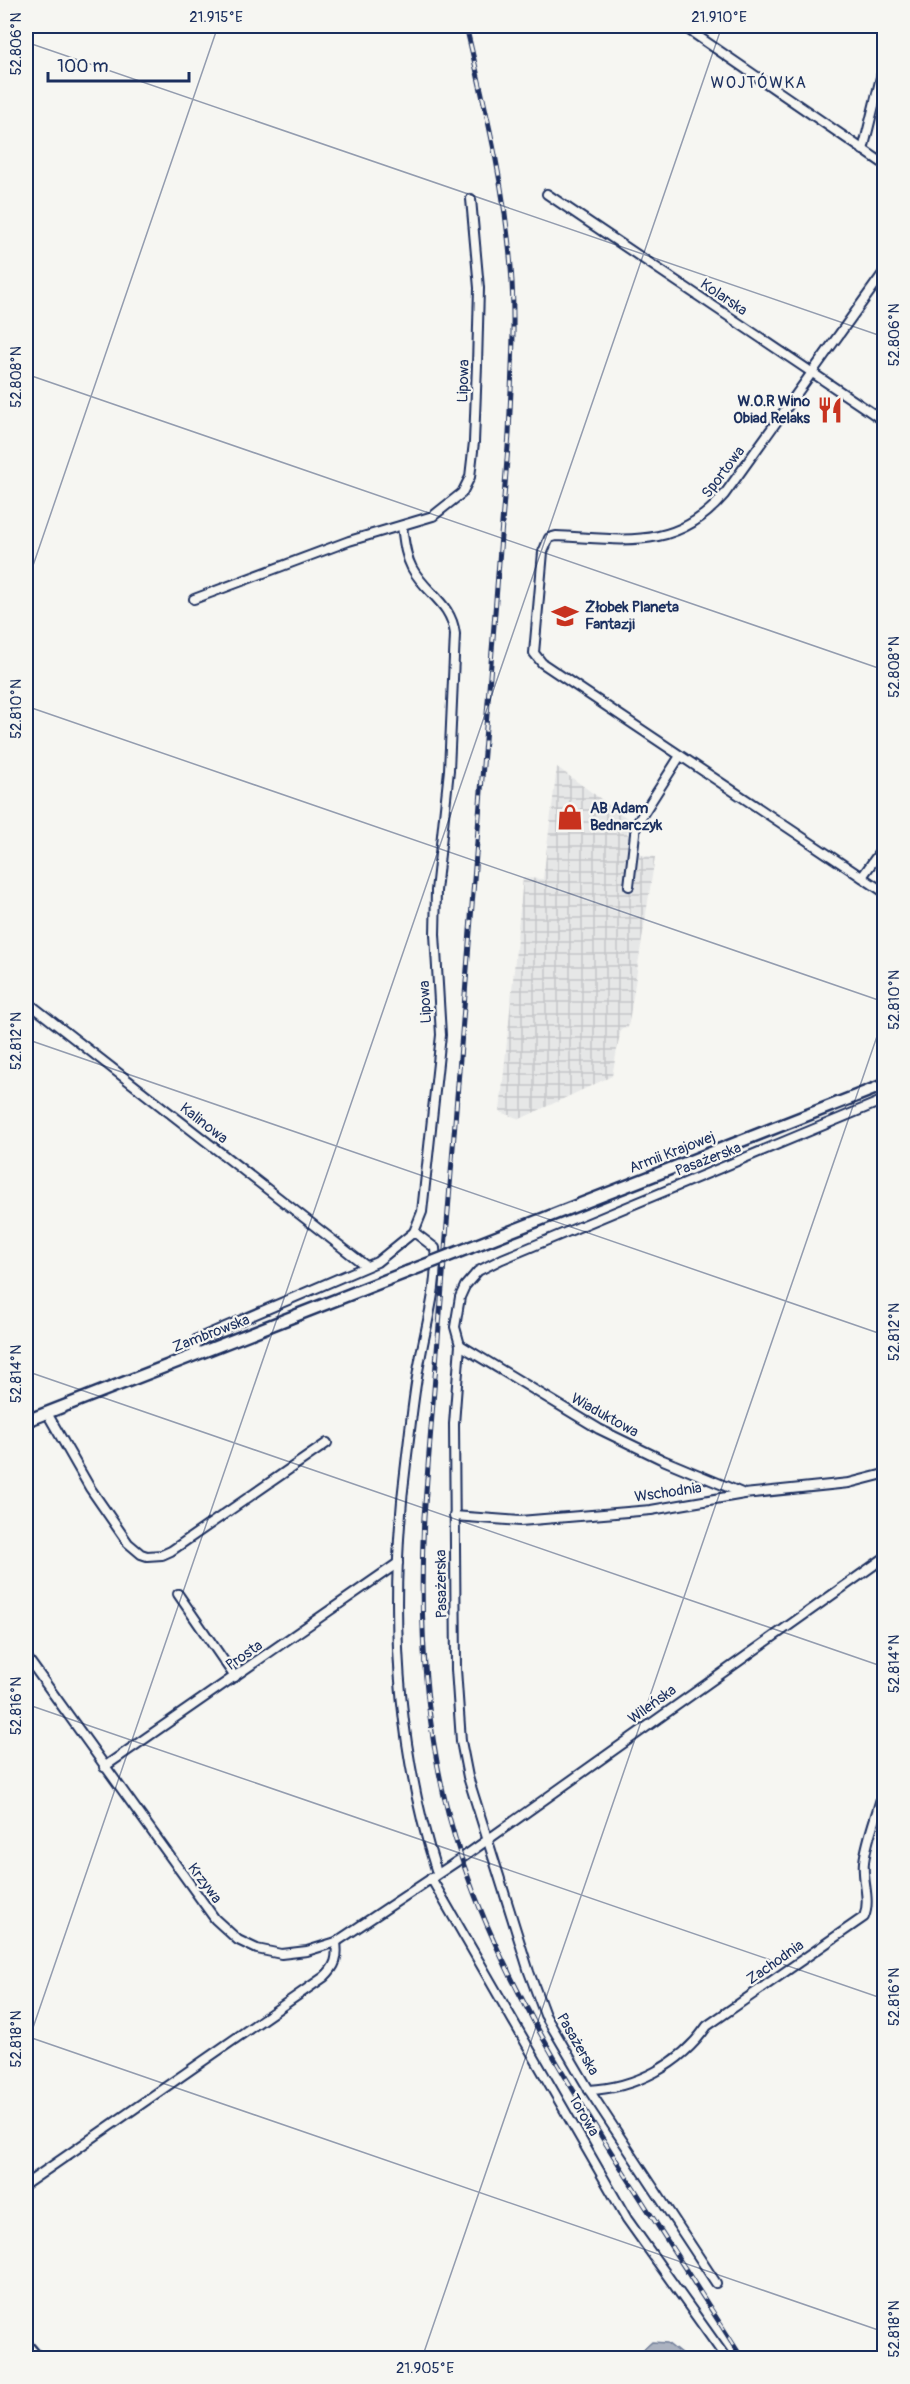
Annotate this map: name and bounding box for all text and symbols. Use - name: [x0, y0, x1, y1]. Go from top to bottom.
- text: 21.915°E: [189, 8, 243, 27]
- text: 21.910°E: [691, 8, 747, 27]
- text: 52.806°N: [7, 12, 26, 76]
- scale bar: [48, 45, 189, 83]
- text: 100 m: [57, 55, 109, 78]
- district label: WOJTÓWKA: [711, 72, 807, 93]
- street label: Kolarska: [696, 275, 751, 320]
- text: 52.806°N: [885, 303, 904, 367]
- text: 52.808°N: [7, 346, 26, 408]
- street label: Lipowa: [453, 359, 474, 403]
- place label: W.O.R Wino Obiad Relaks: [733, 392, 810, 428]
- restaurant icon: W.O.R Wino Obiad Relaks: [815, 395, 845, 425]
- street label: Sportowa: [698, 442, 749, 502]
- place label: Żłobek Planeta Fantazji: [585, 598, 679, 634]
- school or university icon: Żłobek Planeta Fantazji: [550, 601, 580, 631]
- text: 52.808°N: [885, 636, 904, 698]
- text: 52.810°N: [7, 679, 26, 739]
- place label: AB Adam Bednarczyk: [590, 799, 663, 835]
- shop icon: AB Adam Bednarczyk: [555, 802, 585, 832]
- text: 52.810°N: [885, 970, 904, 1030]
- street label: Lipowa: [415, 980, 436, 1024]
- text: 52.812°N: [7, 1012, 26, 1070]
- street label: Kalinowa: [176, 1099, 232, 1148]
- street label: Armii Krajowej: [626, 1127, 718, 1178]
- street label: Pasażerska: [673, 1138, 744, 1181]
- text: 52.812°N: [885, 1303, 904, 1361]
- street label: Zambrowska: [170, 1310, 252, 1357]
- text: 52.814°N: [7, 1345, 26, 1403]
- street label: Wiaduktowa: [568, 1389, 642, 1442]
- street label: Wschodnia: [633, 1478, 703, 1507]
- street label: Pasażerska: [431, 1549, 452, 1619]
- text: 52.814°N: [885, 1635, 904, 1693]
- street label: Prosta: [222, 1636, 266, 1675]
- text: 52.816°N: [7, 1677, 26, 1735]
- street label: Wileńska: [624, 1681, 680, 1728]
- street label: Krzywa: [183, 1859, 226, 1907]
- street label: Zachodnia: [743, 1936, 808, 1989]
- text: 52.816°N: [885, 1968, 904, 2026]
- text: 52.818°N: [7, 2010, 26, 2068]
- street label: Pasażerska: [552, 2010, 603, 2079]
- street label: Torowa: [564, 2091, 603, 2140]
- text: 52.818°N: [885, 2300, 904, 2358]
- text: 21.905°E: [396, 2359, 454, 2378]

